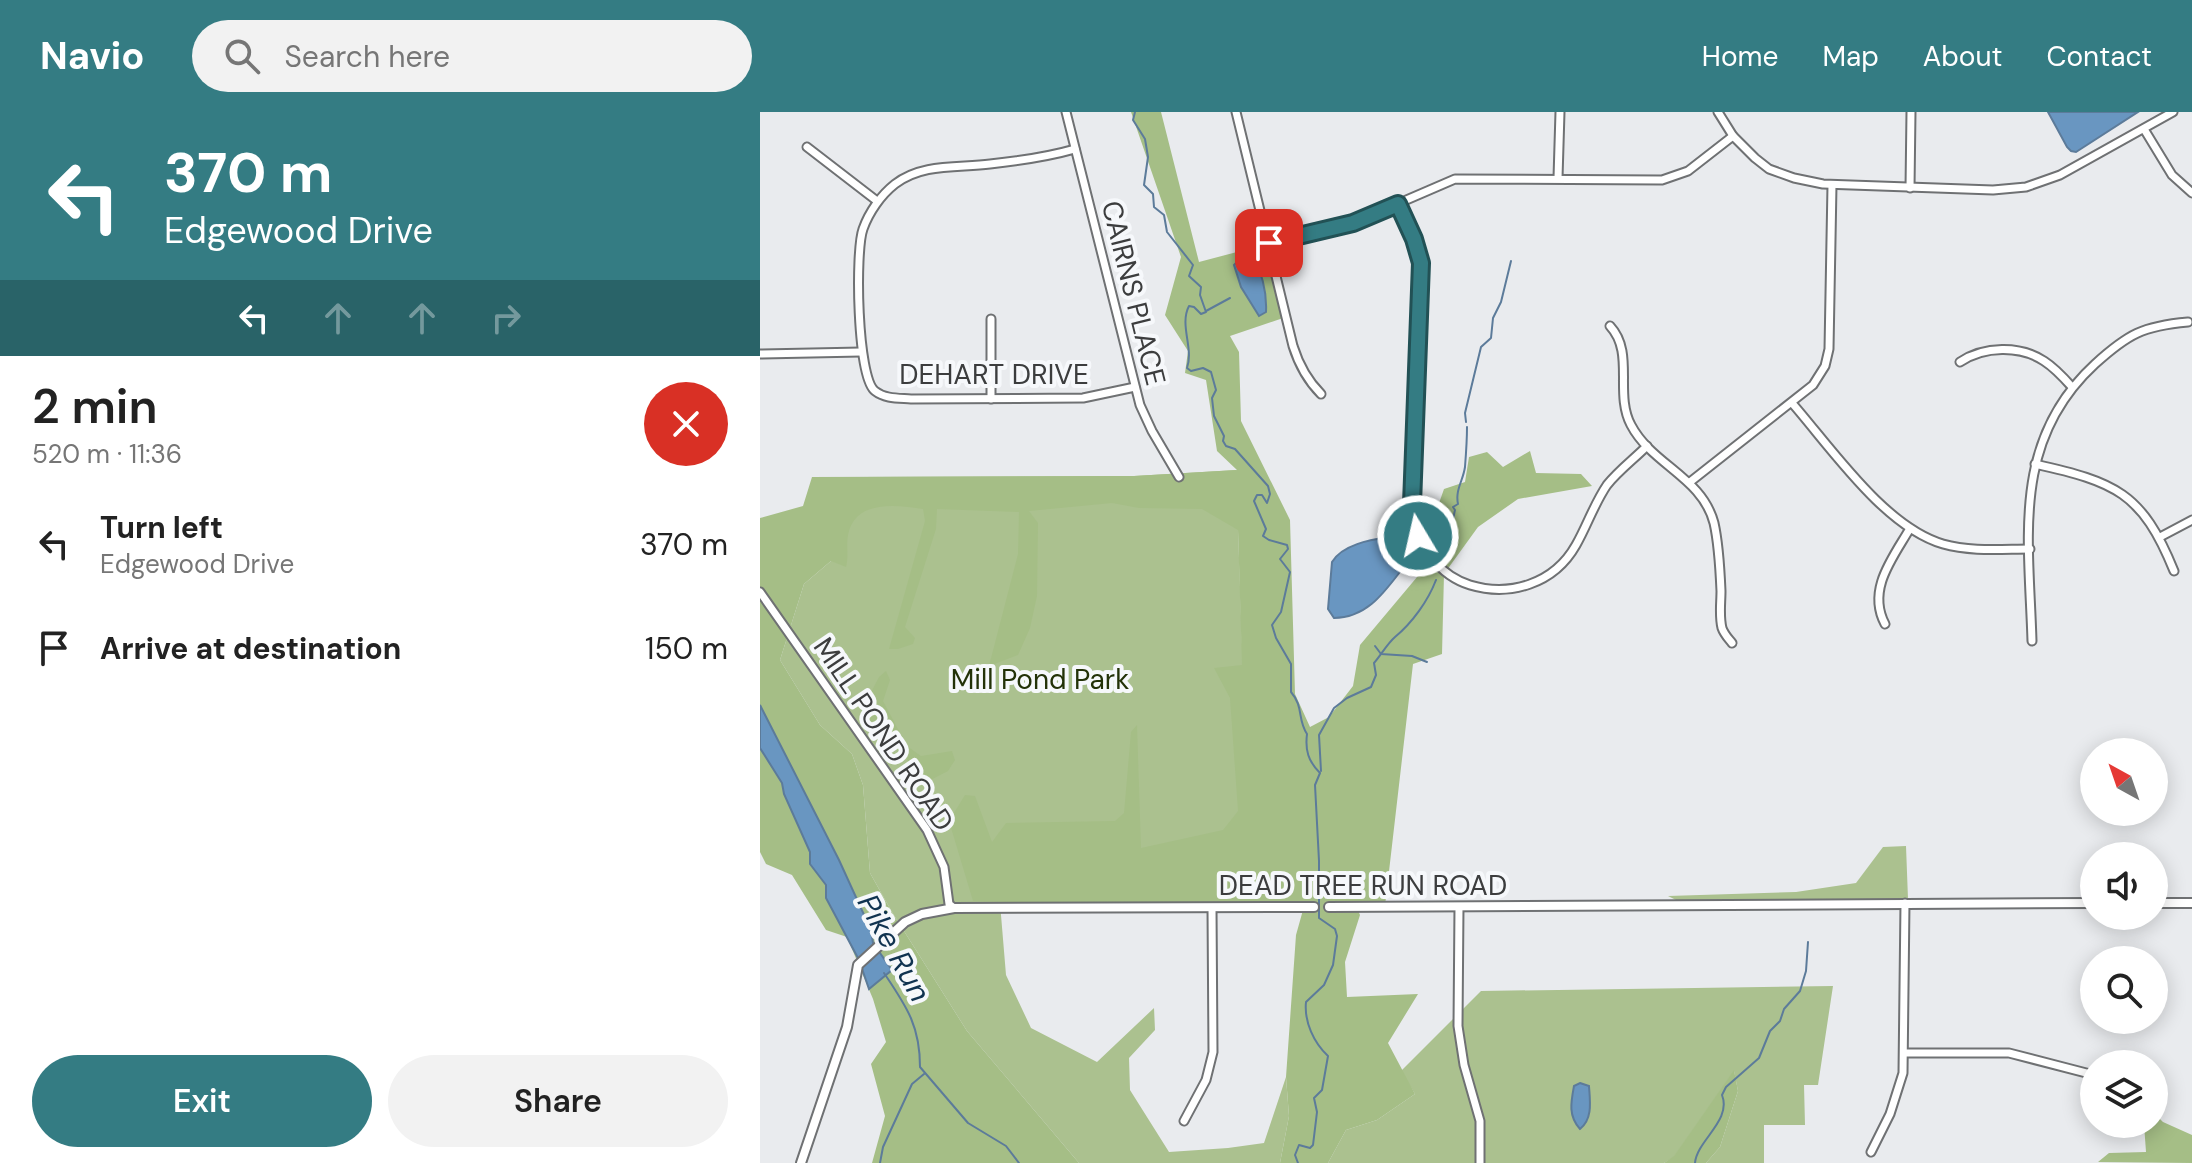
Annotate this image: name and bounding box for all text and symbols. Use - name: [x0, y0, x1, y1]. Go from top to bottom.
- search box: [192, 20, 752, 92]
- text: Navio: [40, 31, 144, 81]
- icon: search: [220, 34, 264, 78]
- text: Search here: [284, 37, 450, 76]
- text: Home: [1702, 38, 1778, 75]
- text: Map: [1822, 38, 1879, 75]
- text: About: [1923, 38, 2002, 75]
- text: Contact: [2046, 38, 2152, 75]
- text: 370 m: [164, 136, 332, 209]
- icon: left: [32, 144, 136, 248]
- street label: CAIRNS PLACE: [1093, 197, 1174, 389]
- text: Edgewood Drive: [164, 207, 433, 254]
- pin: [1235, 209, 1303, 277]
- icon: arrive: [1247, 221, 1291, 265]
- icon: left: [232, 296, 276, 340]
- icon: ahead: [316, 296, 360, 340]
- icon: ahead: [400, 296, 444, 340]
- icon: right: [484, 296, 528, 340]
- street label: DEHART DRIVE: [899, 356, 1089, 393]
- text: 2 min: [32, 375, 158, 438]
- button: close: [644, 382, 728, 466]
- text: 520 m · 11:36: [32, 437, 182, 471]
- position arrow: [1376, 494, 1460, 578]
- text: Turn left: [100, 508, 223, 547]
- icon: left: [32, 522, 76, 566]
- text: 370 m: [640, 525, 728, 564]
- text: Edgewood Drive: [100, 547, 294, 581]
- icon: arrive: [32, 626, 76, 670]
- text: Arrive at destination: [100, 629, 401, 668]
- text: 150 m: [645, 629, 728, 668]
- street label: MILL POND ROAD: [805, 630, 962, 838]
- park label: Mill Pond Park: [951, 661, 1129, 698]
- north arrow: [2080, 738, 2168, 826]
- map controls: [2080, 738, 2168, 1138]
- button: sound: [2080, 842, 2168, 930]
- street label: DEAD TREE RUN ROAD: [1219, 867, 1507, 904]
- water label: Pike Run: [849, 887, 940, 1009]
- button: search: [2080, 946, 2168, 1034]
- button: layers: [2080, 1050, 2168, 1138]
- button: Exit: [32, 1055, 372, 1147]
- button: Share: [388, 1055, 728, 1147]

